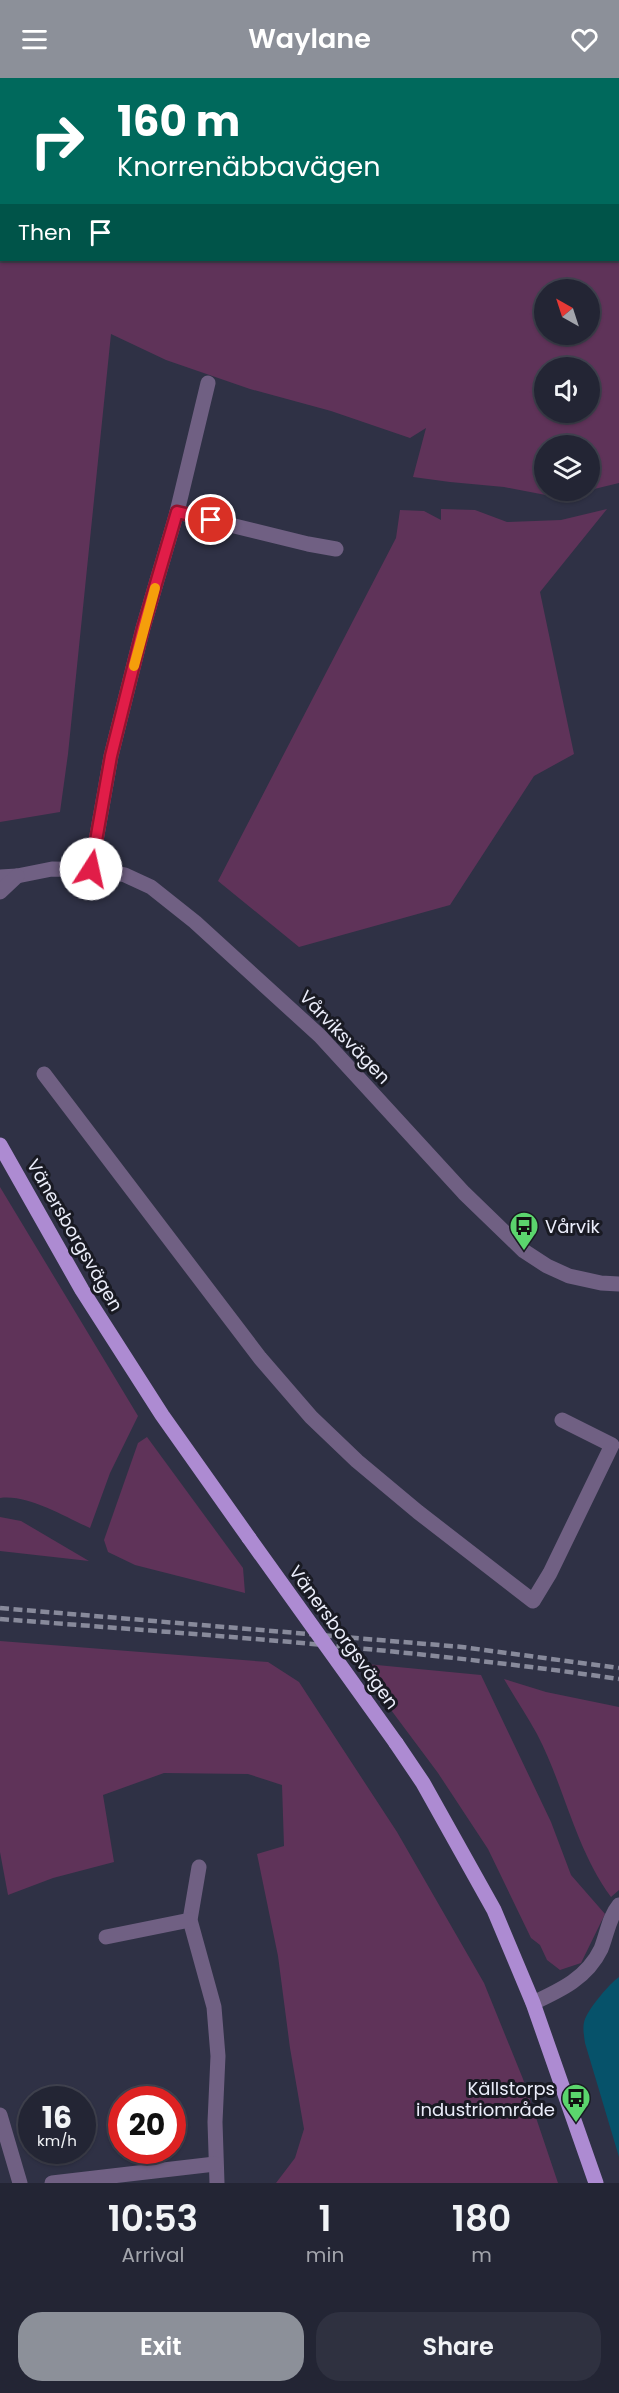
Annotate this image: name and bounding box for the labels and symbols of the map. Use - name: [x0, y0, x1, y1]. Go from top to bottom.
- north arrow: [534, 279, 600, 345]
- pin: [185, 494, 236, 545]
- position arrow: [59, 837, 123, 901]
- street label: Vårviksvägen: [294, 985, 396, 1089]
- street label: Vänersborgsvägen: [21, 1154, 129, 1316]
- bus stop icon: Vårvik: [508, 1210, 540, 1252]
- place label: Vårvik: [545, 1214, 601, 1239]
- street label: Vänersborgsvägen: [283, 1560, 405, 1714]
- place label: Källstorps industriområde: [416, 2076, 555, 2122]
- bus stop icon: Källstorps industriområde: [560, 2082, 592, 2124]
- speed limit sign: 20: [108, 2086, 186, 2164]

